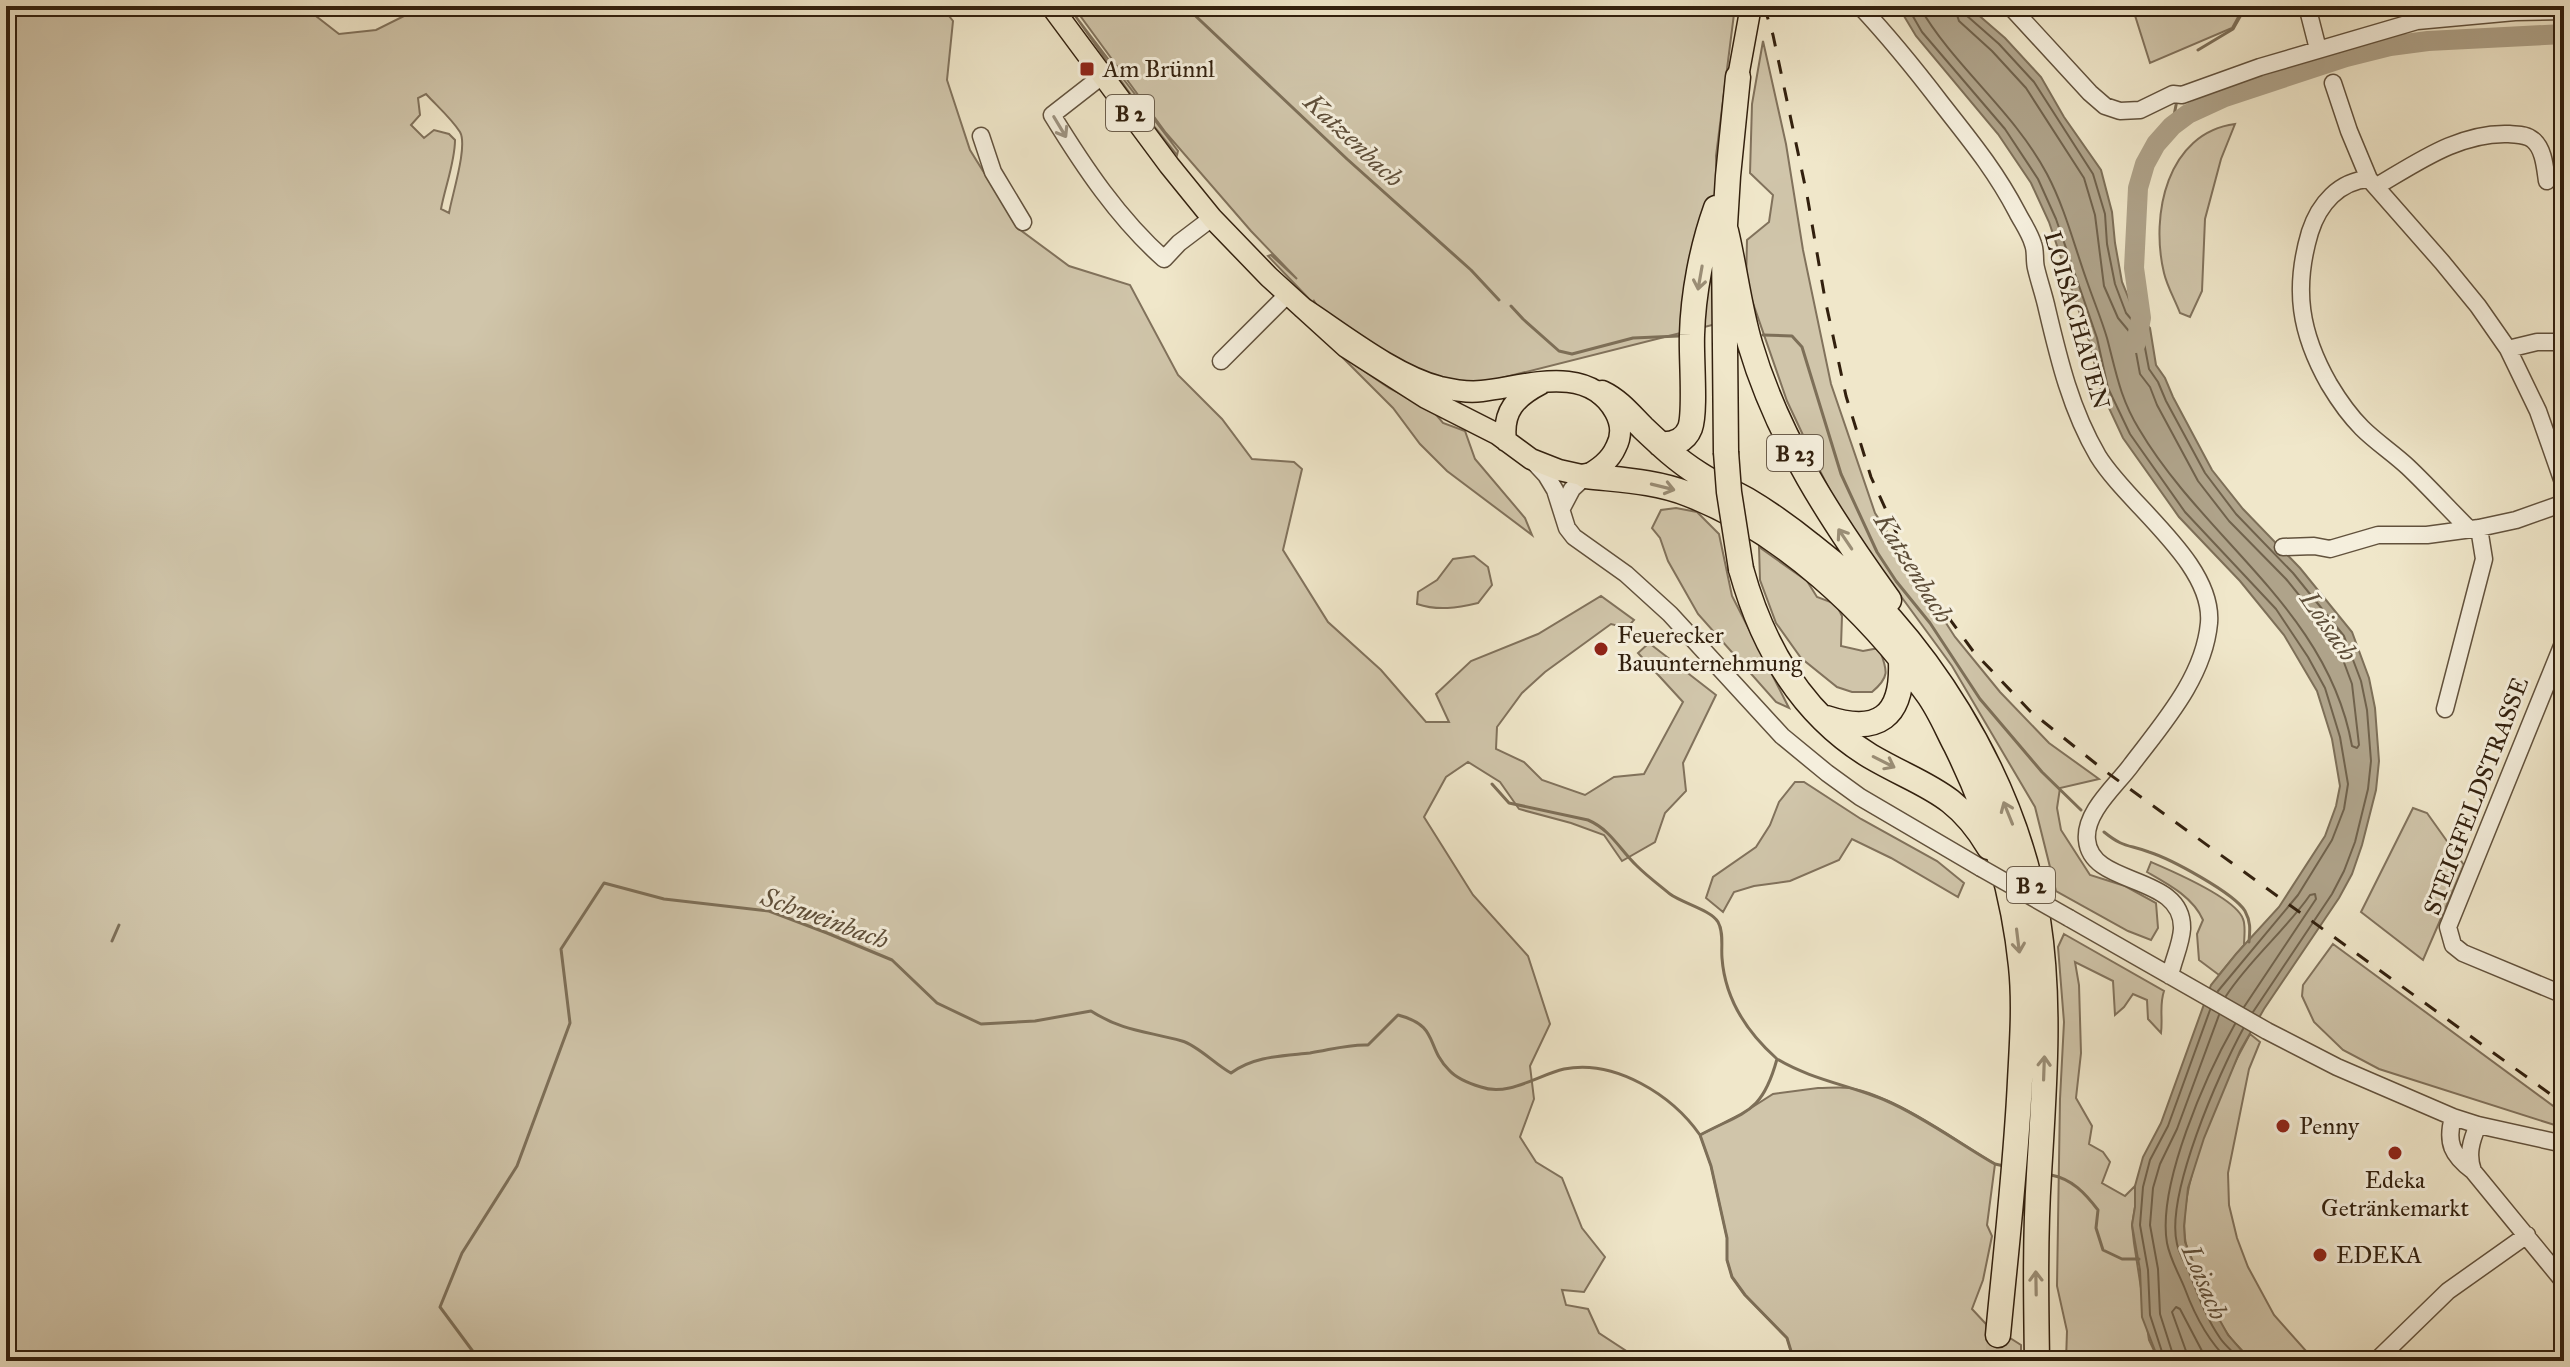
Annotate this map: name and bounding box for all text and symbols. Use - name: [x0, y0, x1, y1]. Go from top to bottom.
- place label: Am Brünnl: [1102, 54, 1215, 84]
- marker: Am Brünnl: [1078, 60, 1096, 78]
- water label: Katzenbach: [1296, 85, 1410, 194]
- road number: B 2: [1106, 95, 1154, 131]
- one-way arrow: [1052, 115, 1068, 138]
- street label: LOISACHAUEN: [2037, 227, 2117, 413]
- one-way arrow: [1691, 265, 1706, 290]
- road number: B 23: [1767, 435, 1823, 471]
- one-way arrow: [1650, 480, 1676, 495]
- water label: Katzenbach: [1867, 505, 1961, 629]
- one-way arrow: [1837, 528, 1853, 550]
- water label: Loisach: [2293, 584, 2365, 667]
- place label: Feuerecker Bauunternehmung: [1617, 620, 1803, 678]
- marker: Feuerecker Bauunternehmung: [1592, 640, 1610, 658]
- street label: STEIGFELDSTRASSE: [2417, 673, 2535, 919]
- one-way arrow: [1871, 755, 1895, 771]
- one-way arrow: [1999, 801, 2014, 826]
- road number: B 2: [2007, 867, 2055, 903]
- water label: Schweinbach: [756, 880, 893, 956]
- one-way arrow: [2010, 927, 2025, 954]
- one-way arrow: [2036, 1055, 2051, 1082]
- place label: Penny: [2299, 1111, 2360, 1141]
- marker: Penny: [2274, 1117, 2292, 1135]
- marker: Edeka Getränkemarkt: [2386, 1144, 2404, 1162]
- place label: Edeka Getränkemarkt: [2321, 1165, 2469, 1223]
- water label: Loisach: [2175, 1239, 2235, 1325]
- place label: EDEKA: [2336, 1240, 2422, 1270]
- marker: EDEKA: [2311, 1246, 2329, 1264]
- one-way arrow: [2028, 1270, 2043, 1297]

